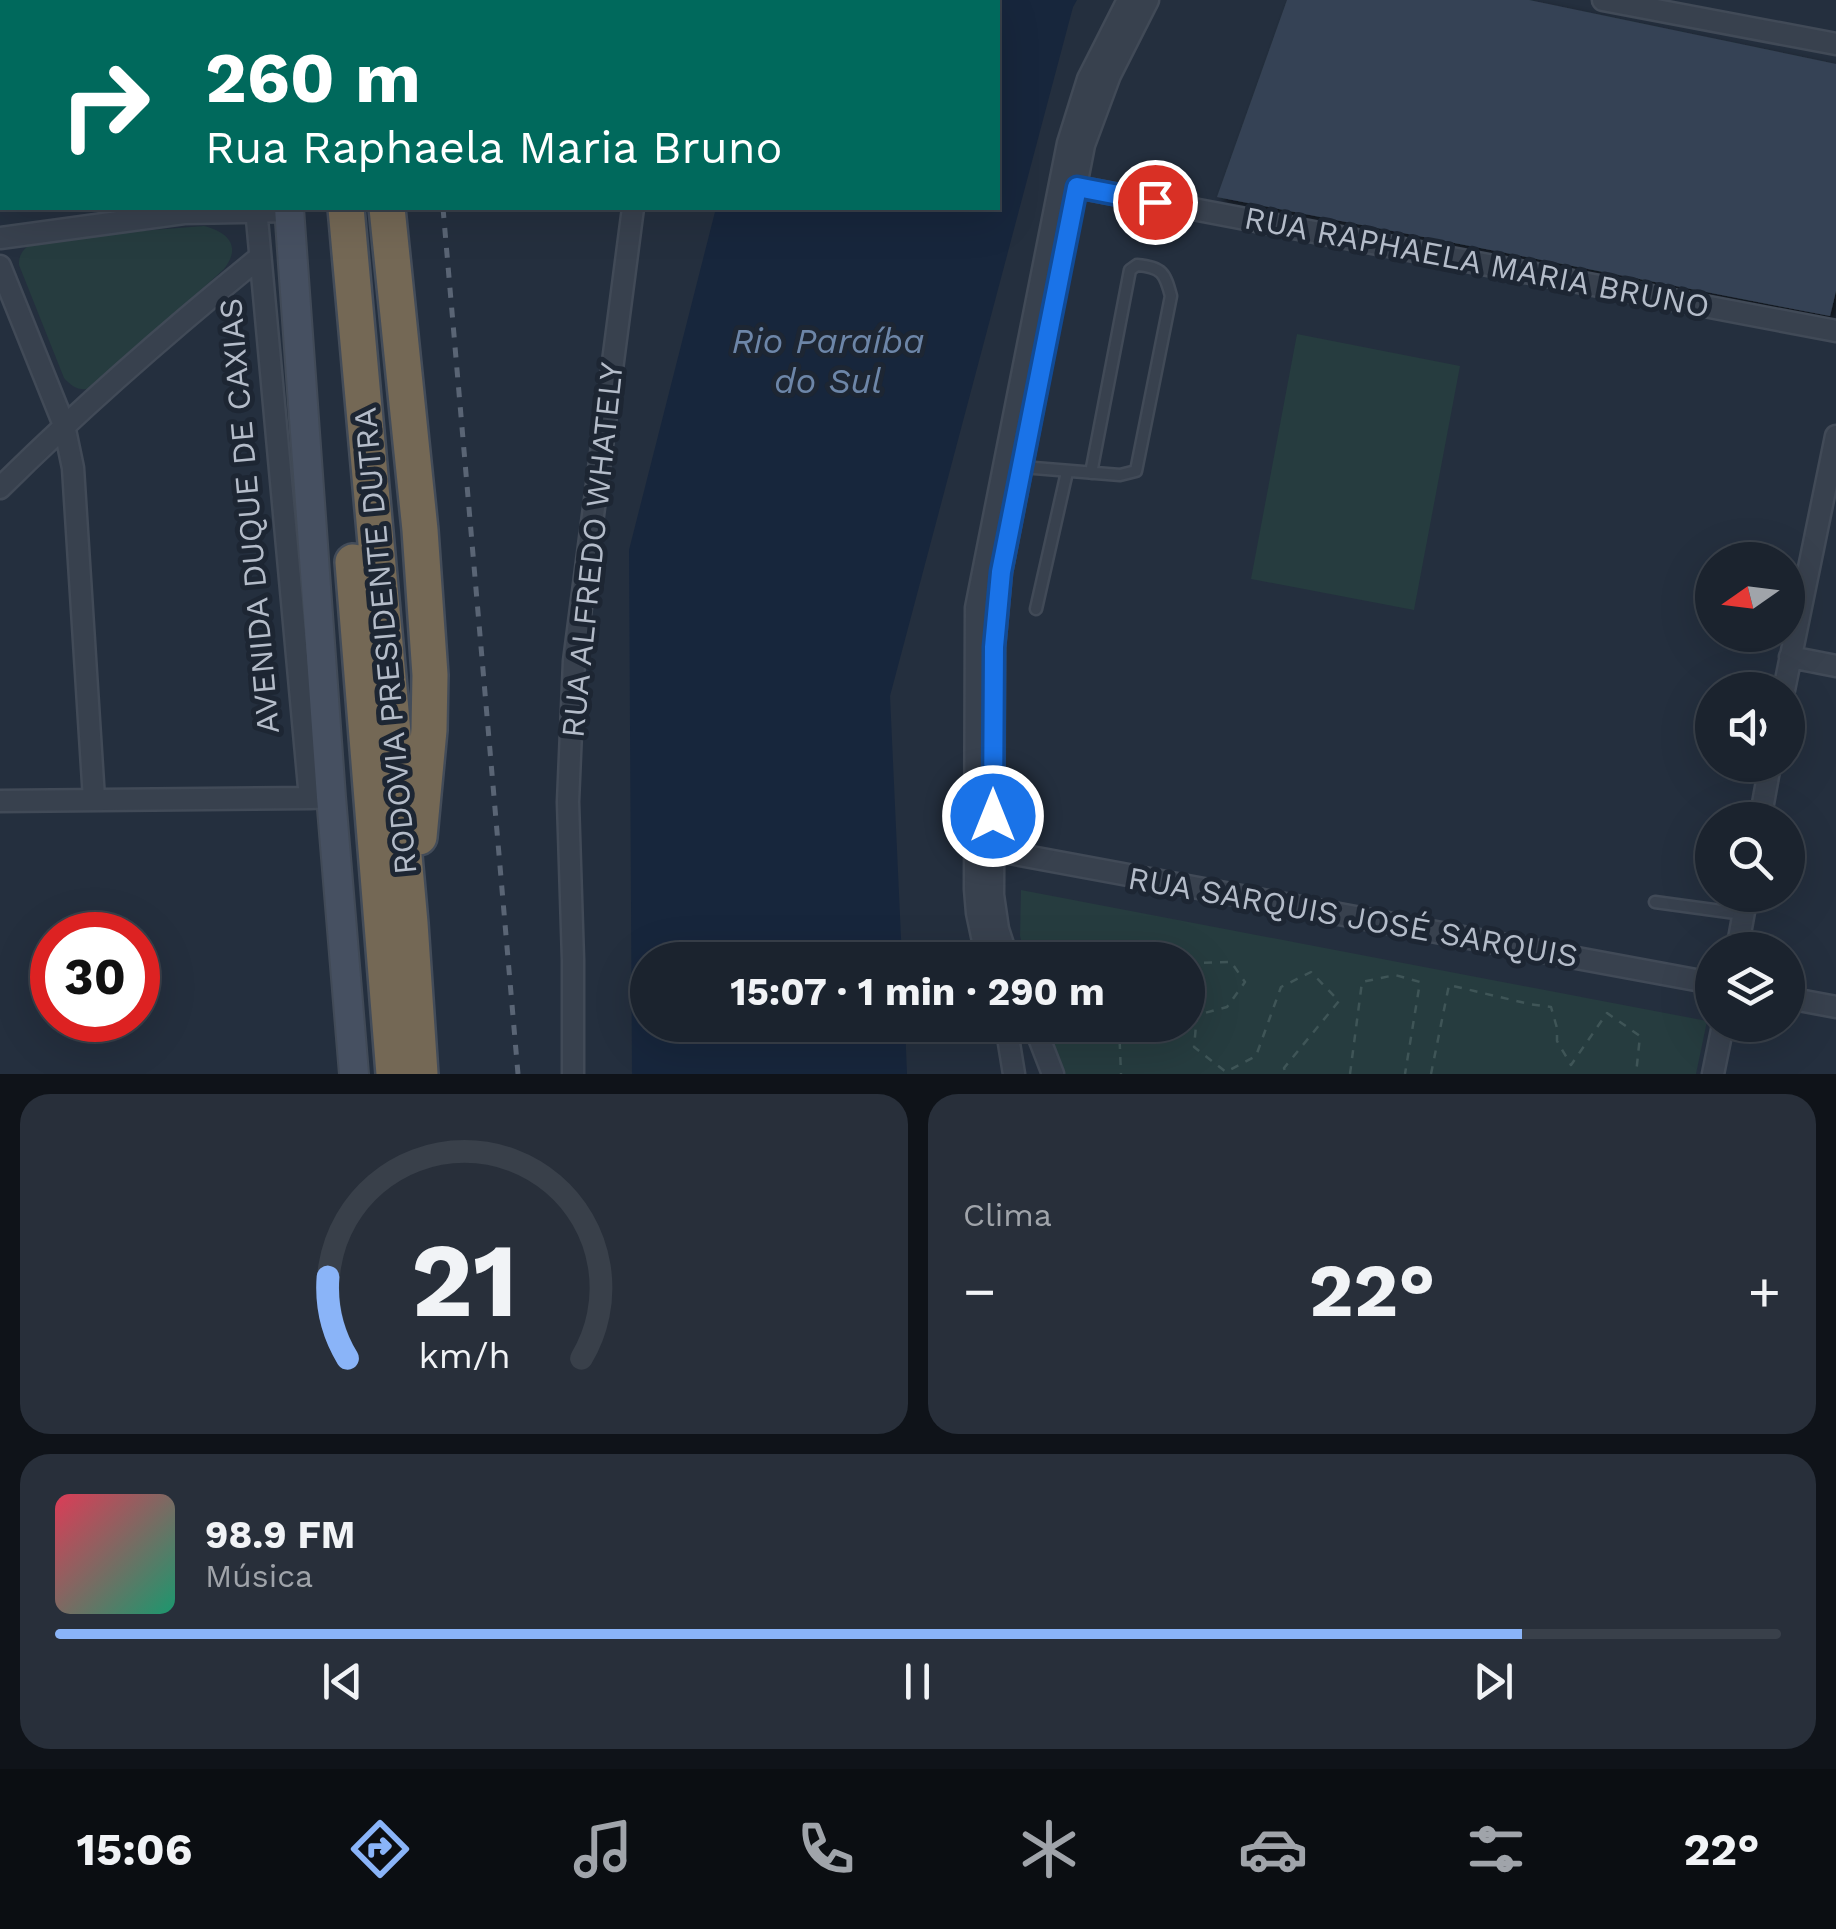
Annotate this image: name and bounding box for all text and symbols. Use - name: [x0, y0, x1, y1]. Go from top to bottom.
- text: 260 m: [205, 37, 421, 119]
- icon: right: [40, 40, 170, 170]
- text: Rua Raphaela Maria Bruno: [205, 121, 783, 174]
- pin: [1113, 160, 1198, 245]
- icon: arrive: [1128, 175, 1183, 230]
- street label: RUA RAPHAELA MARIA BRUNO: [1241, 198, 1713, 326]
- street label: AVENIDA DUQUE DE CAXIAS: [211, 297, 287, 735]
- water label: Rio Paraíba do Sul: [731, 320, 925, 402]
- street label: RUA ALFREDO WHATELY: [553, 360, 631, 740]
- street label: RODOVIA PRESIDENTE DUTRA: [346, 406, 424, 876]
- north arrow: [1695, 542, 1805, 652]
- map controls: [1695, 542, 1805, 1042]
- button: sound: [1695, 672, 1805, 782]
- position arrow: [941, 764, 1045, 868]
- button: search: [1695, 802, 1805, 912]
- street label: RUA SARQUIS JOSÉ SARQUIS: [1125, 859, 1581, 975]
- speed limit sign: 30: [30, 912, 160, 1042]
- button: layers: [1695, 932, 1805, 1042]
- text: 15:07 · 1 min · 290 m: [730, 970, 1105, 1014]
- text: Clima: [963, 1196, 1052, 1234]
- text: 21: [411, 1219, 517, 1341]
- text: 22°: [1309, 1246, 1435, 1334]
- text: −: [963, 1259, 996, 1323]
- text: +: [1748, 1259, 1781, 1323]
- text: km/h: [418, 1335, 510, 1377]
- text: 98.9 FM: [205, 1513, 355, 1557]
- text: Música: [205, 1557, 313, 1595]
- icon: previous: [315, 1654, 370, 1709]
- icon: pause: [890, 1654, 945, 1709]
- icon: next: [1466, 1654, 1521, 1709]
- icon: directions: [345, 1814, 415, 1884]
- icon: music: [568, 1814, 638, 1884]
- icon: phone: [791, 1814, 861, 1884]
- icon: climate: [1014, 1814, 1084, 1884]
- icon: car: [1238, 1814, 1308, 1884]
- icon: filters: [1461, 1814, 1531, 1884]
- text: 15:06: [77, 1823, 192, 1876]
- text: 22°: [1684, 1823, 1759, 1876]

